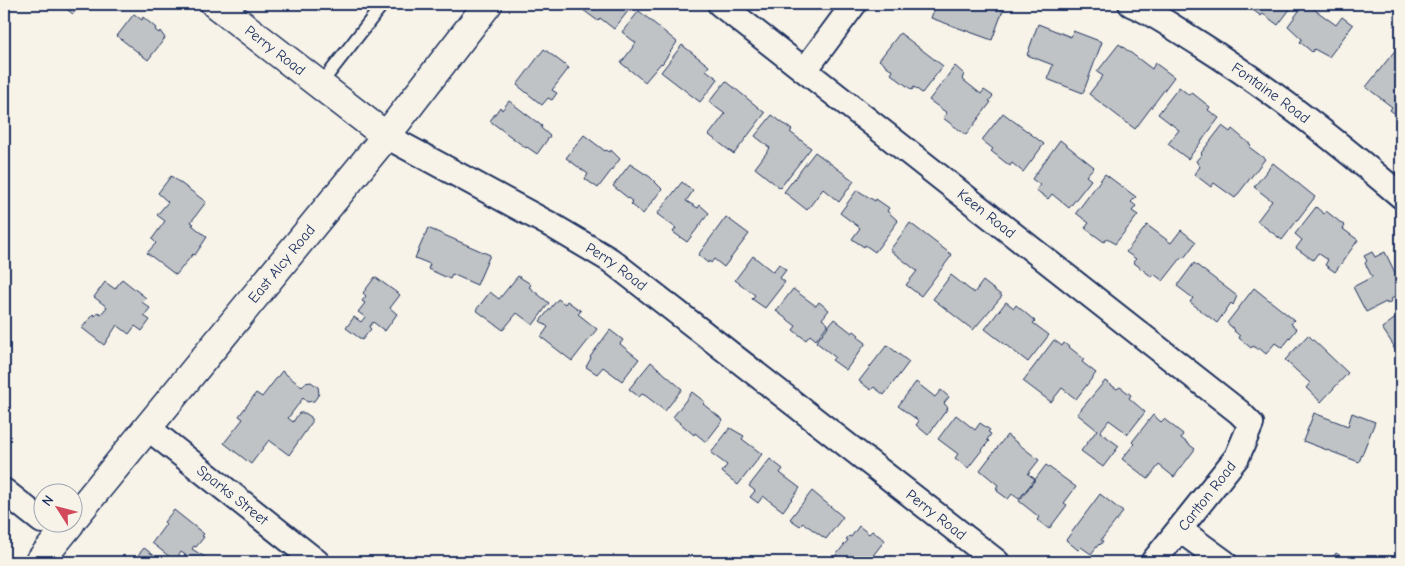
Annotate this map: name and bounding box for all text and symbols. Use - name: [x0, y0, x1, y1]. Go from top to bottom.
- street label: Perry Road: [241, 22, 309, 79]
- street label: Fontaine Road: [1228, 59, 1314, 127]
- street label: Keen Road: [954, 185, 1019, 242]
- street label: East Alcy Road: [244, 221, 319, 307]
- street label: Perry Road: [582, 239, 651, 295]
- street label: Carlton Road: [1174, 457, 1240, 535]
- street label: Sparks Street: [193, 461, 272, 529]
- north arrow: [32, 484, 82, 534]
- street label: Perry Road: [903, 486, 970, 544]
- text: N: [38, 492, 57, 509]

